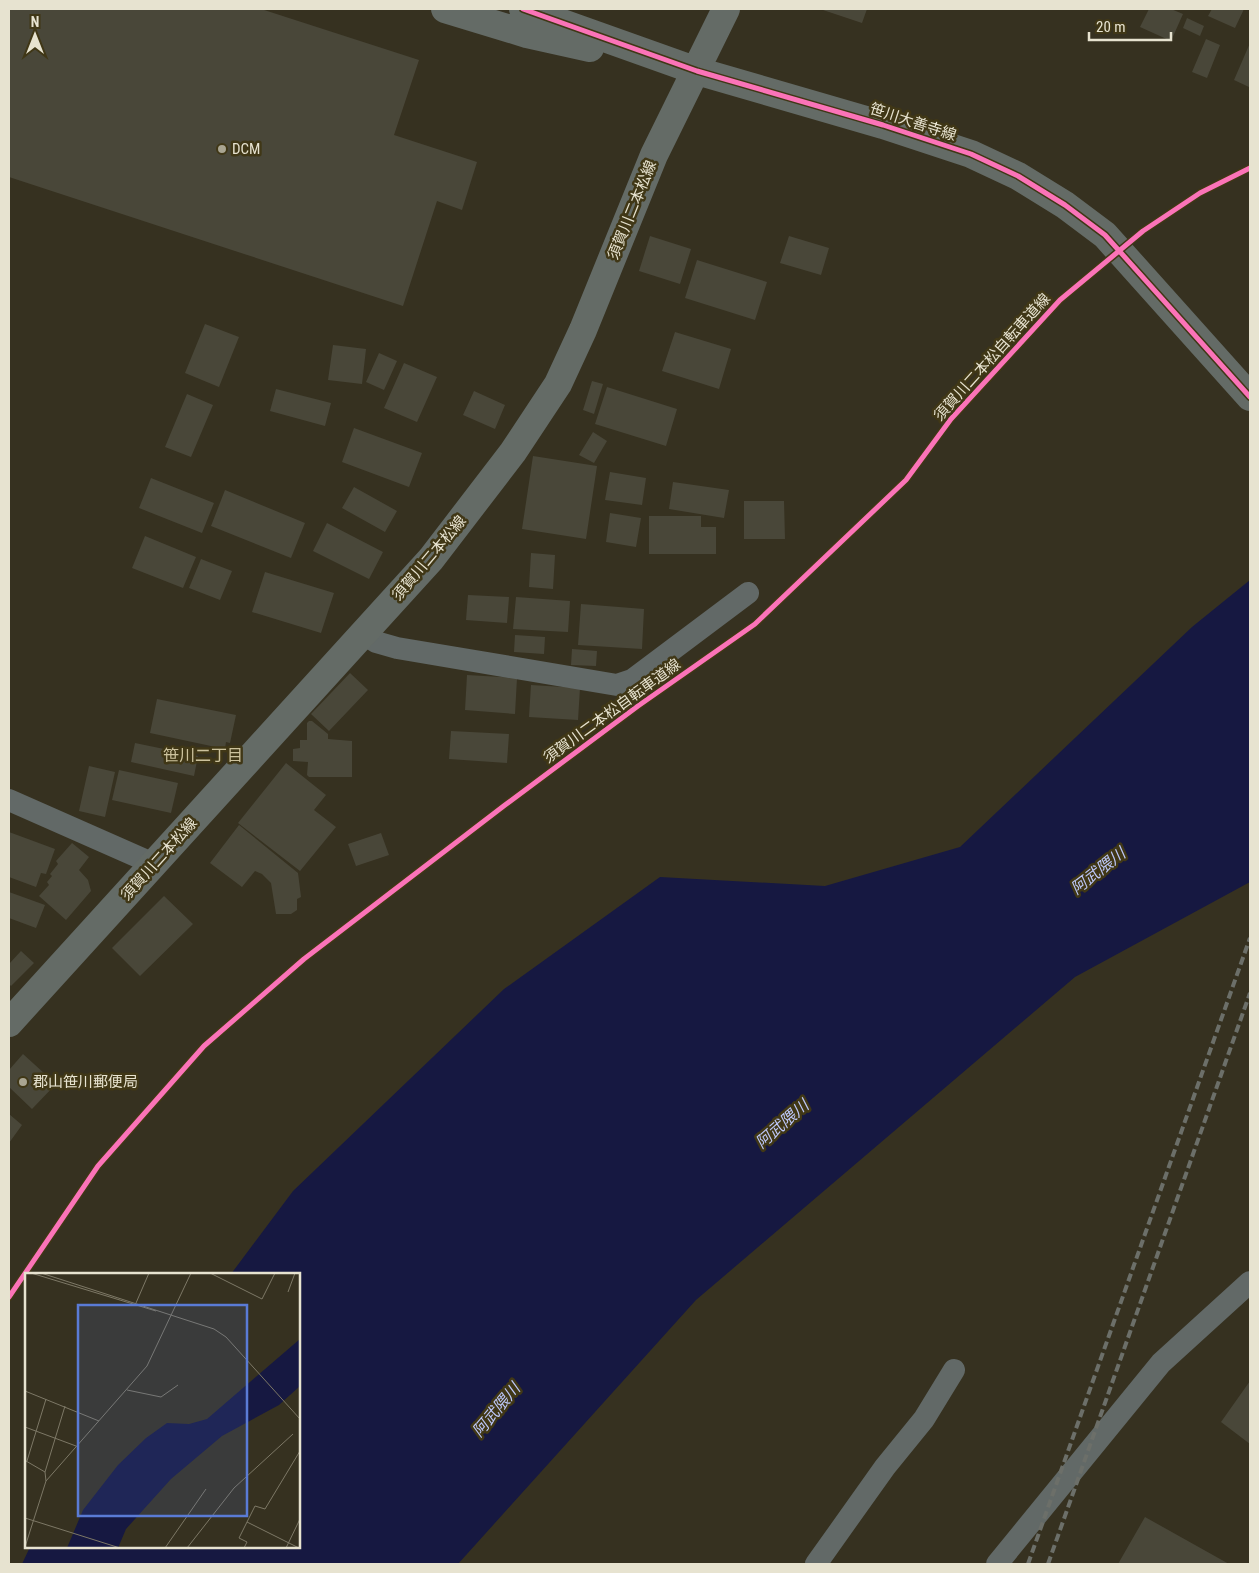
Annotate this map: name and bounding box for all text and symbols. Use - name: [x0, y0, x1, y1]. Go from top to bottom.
- north arrow: [10, 10, 60, 60]
- scale bar: [1089, 10, 1172, 42]
- text: N: [31, 14, 39, 30]
- text: 20 m: [1096, 18, 1126, 36]
- street label: 笹川大善寺線: [867, 100, 959, 144]
- place label: DCM: [232, 140, 260, 158]
- marker: DCM: [216, 143, 228, 155]
- street label: 須賀川二本松線: [604, 158, 660, 262]
- street label: 須賀川二本松自転車道線: [930, 290, 1054, 424]
- street label: 須賀川二本松線: [388, 512, 470, 604]
- street label: 須賀川二本松自転車道線: [540, 655, 684, 767]
- district label: 笹川二丁目: [163, 746, 243, 765]
- street label: 須賀川二本松線: [117, 814, 201, 904]
- water label: 阿武隈川: [1067, 843, 1131, 898]
- place label: 郡山笹川郵便局: [33, 1073, 138, 1091]
- marker: 郡山笹川郵便局: [17, 1076, 29, 1088]
- water label: 阿武隈川: [752, 1095, 814, 1152]
- inset map: [25, 1273, 300, 1548]
- water label: 阿武隈川: [468, 1378, 525, 1441]

